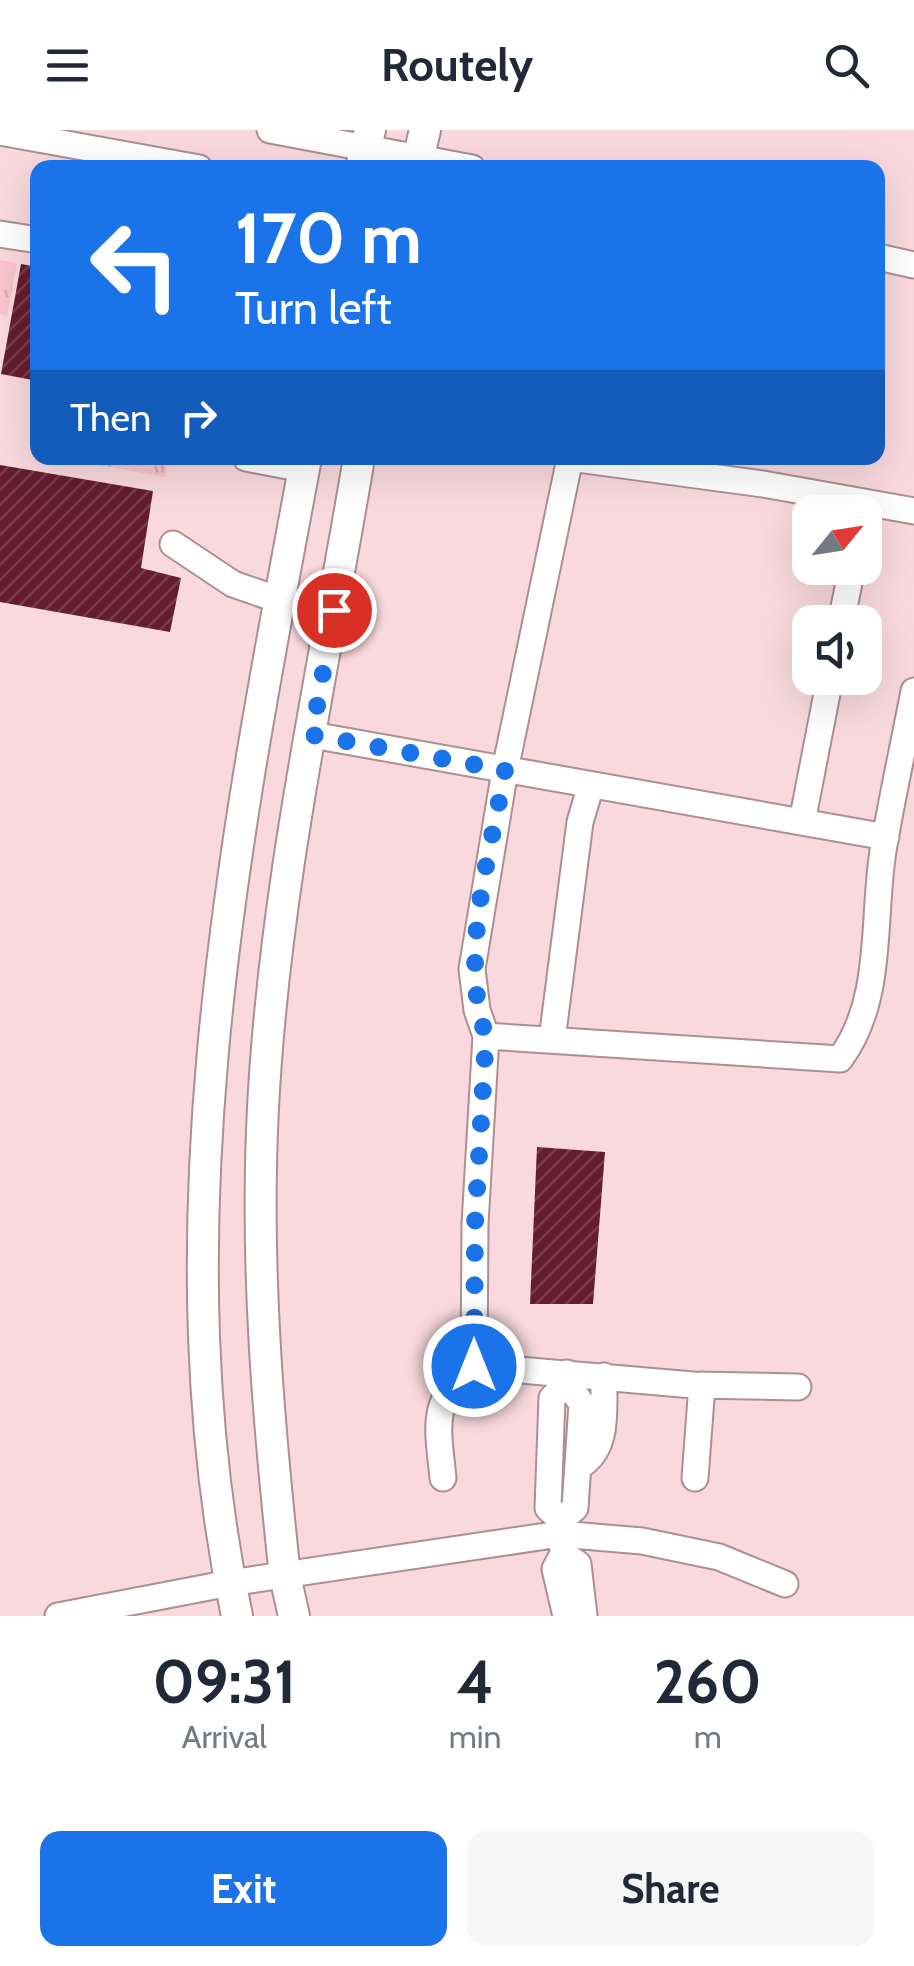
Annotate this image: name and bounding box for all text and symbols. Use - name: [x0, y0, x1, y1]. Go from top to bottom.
- icon: menu: [40, 38, 95, 93]
- text: Routely: [381, 38, 533, 92]
- icon: search: [819, 38, 874, 93]
- text: 170 m: [235, 195, 422, 281]
- icon: left: [70, 200, 200, 330]
- text: Turn left: [235, 281, 392, 335]
- icon: right: [171, 390, 226, 445]
- text: Then: [70, 394, 151, 441]
- north arrow: [792, 495, 882, 585]
- map controls: [792, 495, 882, 695]
- pin: [292, 568, 377, 653]
- icon: arrive: [307, 583, 362, 638]
- button: sound: [792, 605, 882, 695]
- position arrow: [422, 1314, 526, 1418]
- text: 09:31: [152, 1645, 296, 1718]
- text: 4: [456, 1645, 494, 1718]
- text: 260: [654, 1645, 762, 1718]
- text: Arrival: [182, 1717, 267, 1756]
- text: min: [449, 1717, 501, 1756]
- text: m: [694, 1717, 722, 1756]
- button: Exit: [40, 1831, 447, 1946]
- button: Share: [467, 1831, 874, 1946]

